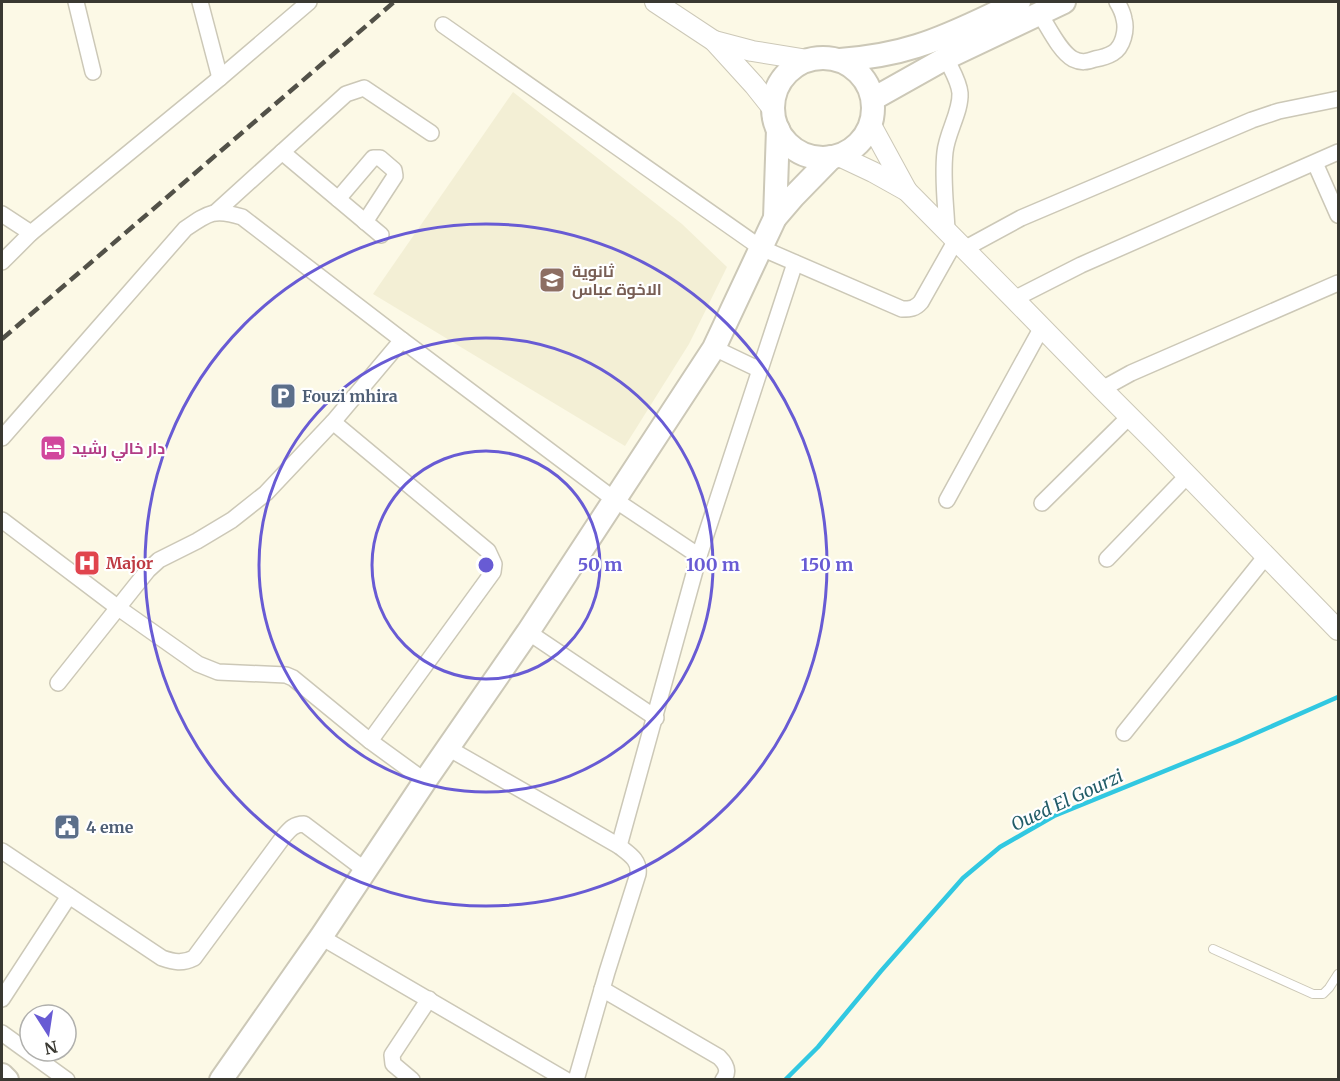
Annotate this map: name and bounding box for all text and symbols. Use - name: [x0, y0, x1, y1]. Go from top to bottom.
- place label: ثانوية الاخوة عباس: [572, 261, 662, 299]
- school or university icon: ثانوية الاخوة عباس: [537, 265, 567, 295]
- parking icon: Fouzi mhira: [268, 381, 298, 411]
- place label: Fouzi mhira: [302, 386, 398, 406]
- hotel icon: دار خالي رشيد: [38, 433, 68, 463]
- place label: دار خالي رشيد: [72, 438, 165, 461]
- hospital icon: Major: [72, 548, 102, 578]
- place label: Major: [106, 553, 154, 573]
- text: 50 m: [578, 553, 622, 576]
- text: 100 m: [686, 553, 740, 576]
- text: 150 m: [801, 553, 853, 576]
- centre of rings: [476, 555, 496, 575]
- water label: Oued El Gourzi: [1007, 764, 1127, 836]
- public building icon: 4 eme: [52, 812, 82, 842]
- place label: 4 eme: [86, 817, 134, 837]
- north arrow: [18, 1003, 78, 1063]
- text: N: [43, 1037, 59, 1059]

